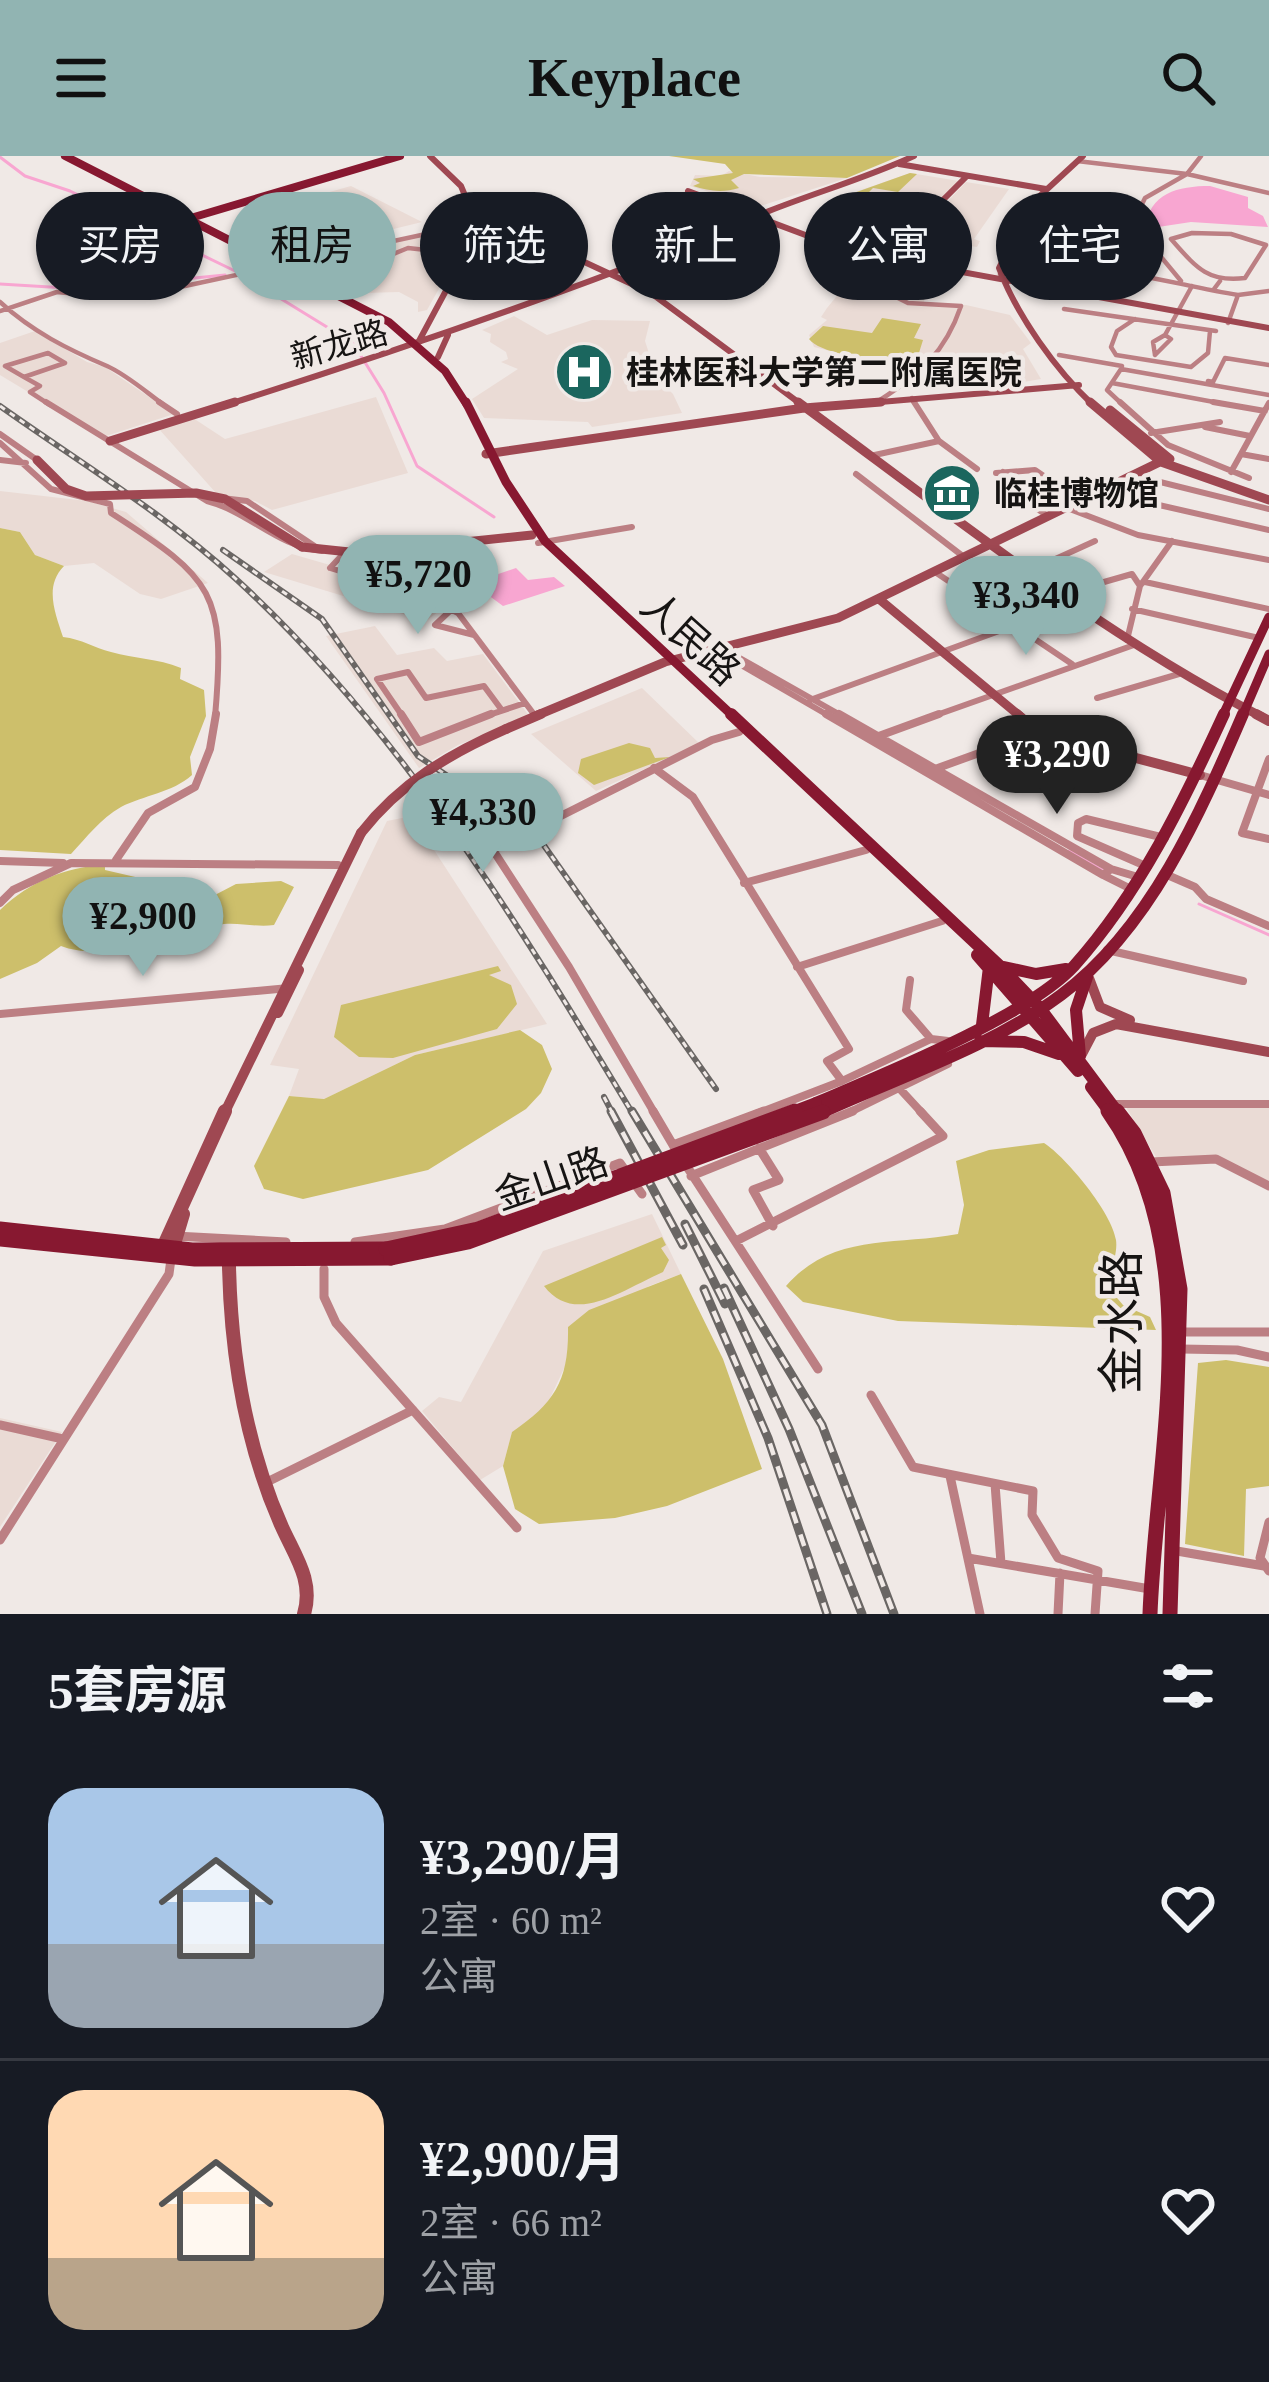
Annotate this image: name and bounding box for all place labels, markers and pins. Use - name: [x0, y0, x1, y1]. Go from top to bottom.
- hospital icon: 桂林医科大学第二附属医院: [553, 341, 615, 403]
- place label: 桂林医科大学第二附属医院: [626, 355, 1022, 391]
- museum icon: 临桂博物馆: [921, 462, 983, 524]
- place label: 临桂博物馆: [994, 476, 1159, 512]
- pin: ¥5,720: [320, 535, 516, 637]
- pin: ¥3,340: [928, 556, 1124, 658]
- pin: ¥3,290: [959, 715, 1155, 817]
- pin: ¥4,330: [385, 773, 581, 875]
- pin: ¥2,900: [45, 877, 241, 979]

